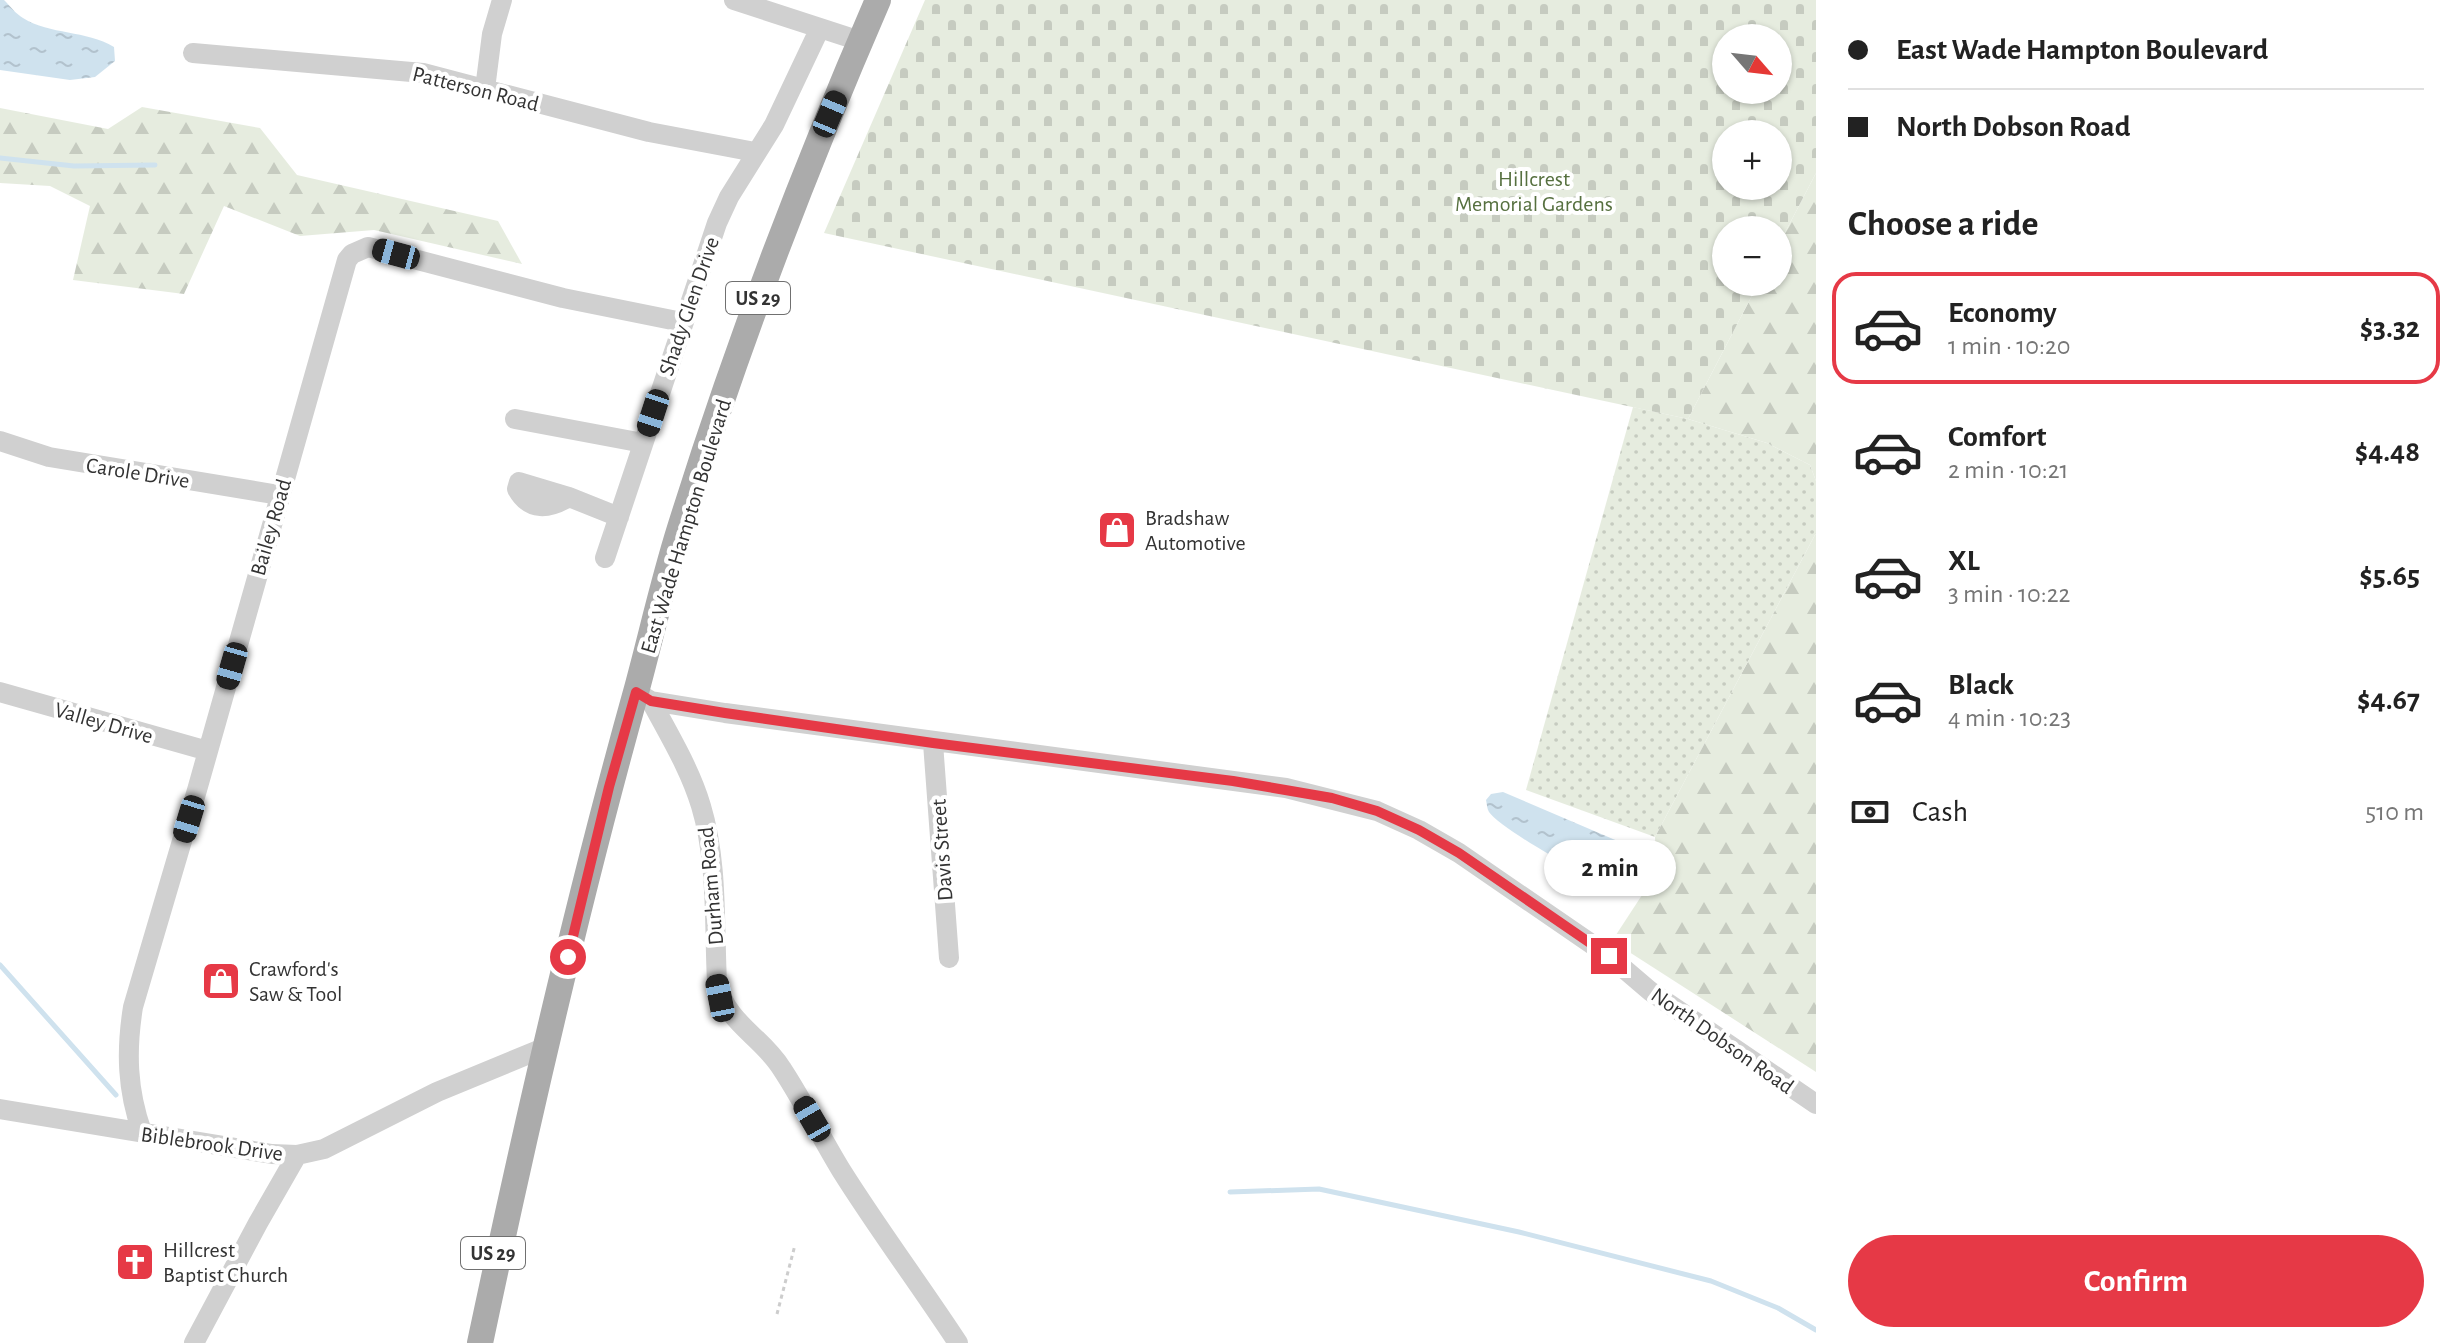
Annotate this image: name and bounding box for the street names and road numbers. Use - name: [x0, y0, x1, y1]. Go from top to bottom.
- street label: Patterson Road: [410, 63, 541, 115]
- street label: Shady Glen Drive: [655, 234, 723, 379]
- road number: US 29: [726, 282, 790, 314]
- street label: East Wade Hampton Boulevard: [637, 396, 735, 656]
- street label: Carole Drive: [85, 454, 191, 492]
- street label: Bailey Road: [247, 476, 295, 578]
- street label: Valley Drive: [52, 698, 155, 747]
- street label: Davis Street: [927, 798, 957, 902]
- street label: Durham Road: [695, 826, 727, 946]
- street label: North Dobson Road: [1647, 984, 1798, 1098]
- street label: Biblebrook Drive: [139, 1123, 284, 1165]
- road number: US 29: [461, 1237, 525, 1269]

